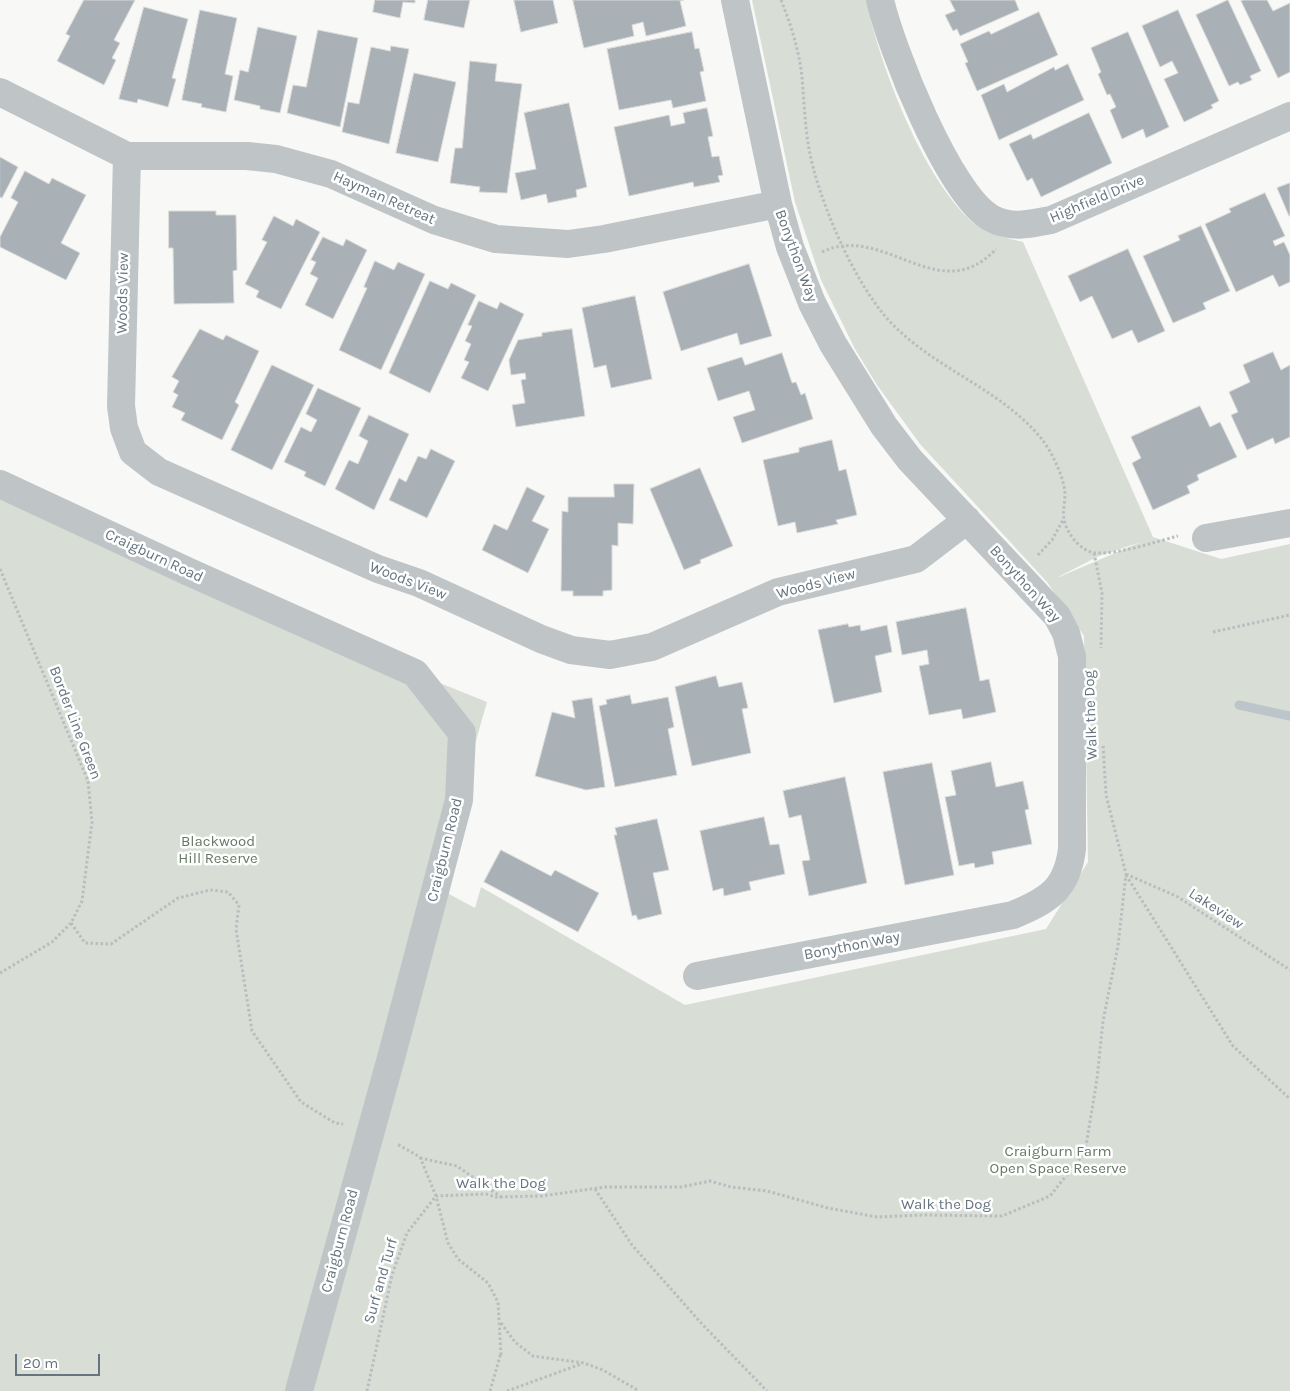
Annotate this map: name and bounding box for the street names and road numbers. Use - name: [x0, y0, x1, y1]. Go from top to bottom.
- street label: Hayman Retreat: [330, 167, 438, 229]
- street label: Highfield Drive: [1047, 171, 1147, 227]
- street label: Bonython Way: [771, 207, 821, 305]
- street label: Woods View: [113, 252, 133, 334]
- street label: Craigburn Road: [102, 525, 206, 587]
- street label: Bonython Way: [986, 542, 1064, 626]
- street label: Woods View: [367, 558, 449, 604]
- street label: Woods View: [774, 565, 858, 603]
- street label: Border Line Green: [45, 664, 105, 782]
- street label: Walk the Dog: [1080, 670, 1102, 760]
- street label: Craigburn Road: [423, 796, 467, 904]
- street label: Lakeview: [1185, 885, 1247, 933]
- street label: Bonython Way: [803, 928, 901, 964]
- street label: Walk the Dog: [456, 1175, 546, 1193]
- street label: Craigburn Road: [318, 1187, 362, 1295]
- street label: Walk the Dog: [901, 1196, 991, 1214]
- street label: Surf and Turf: [360, 1236, 402, 1326]

